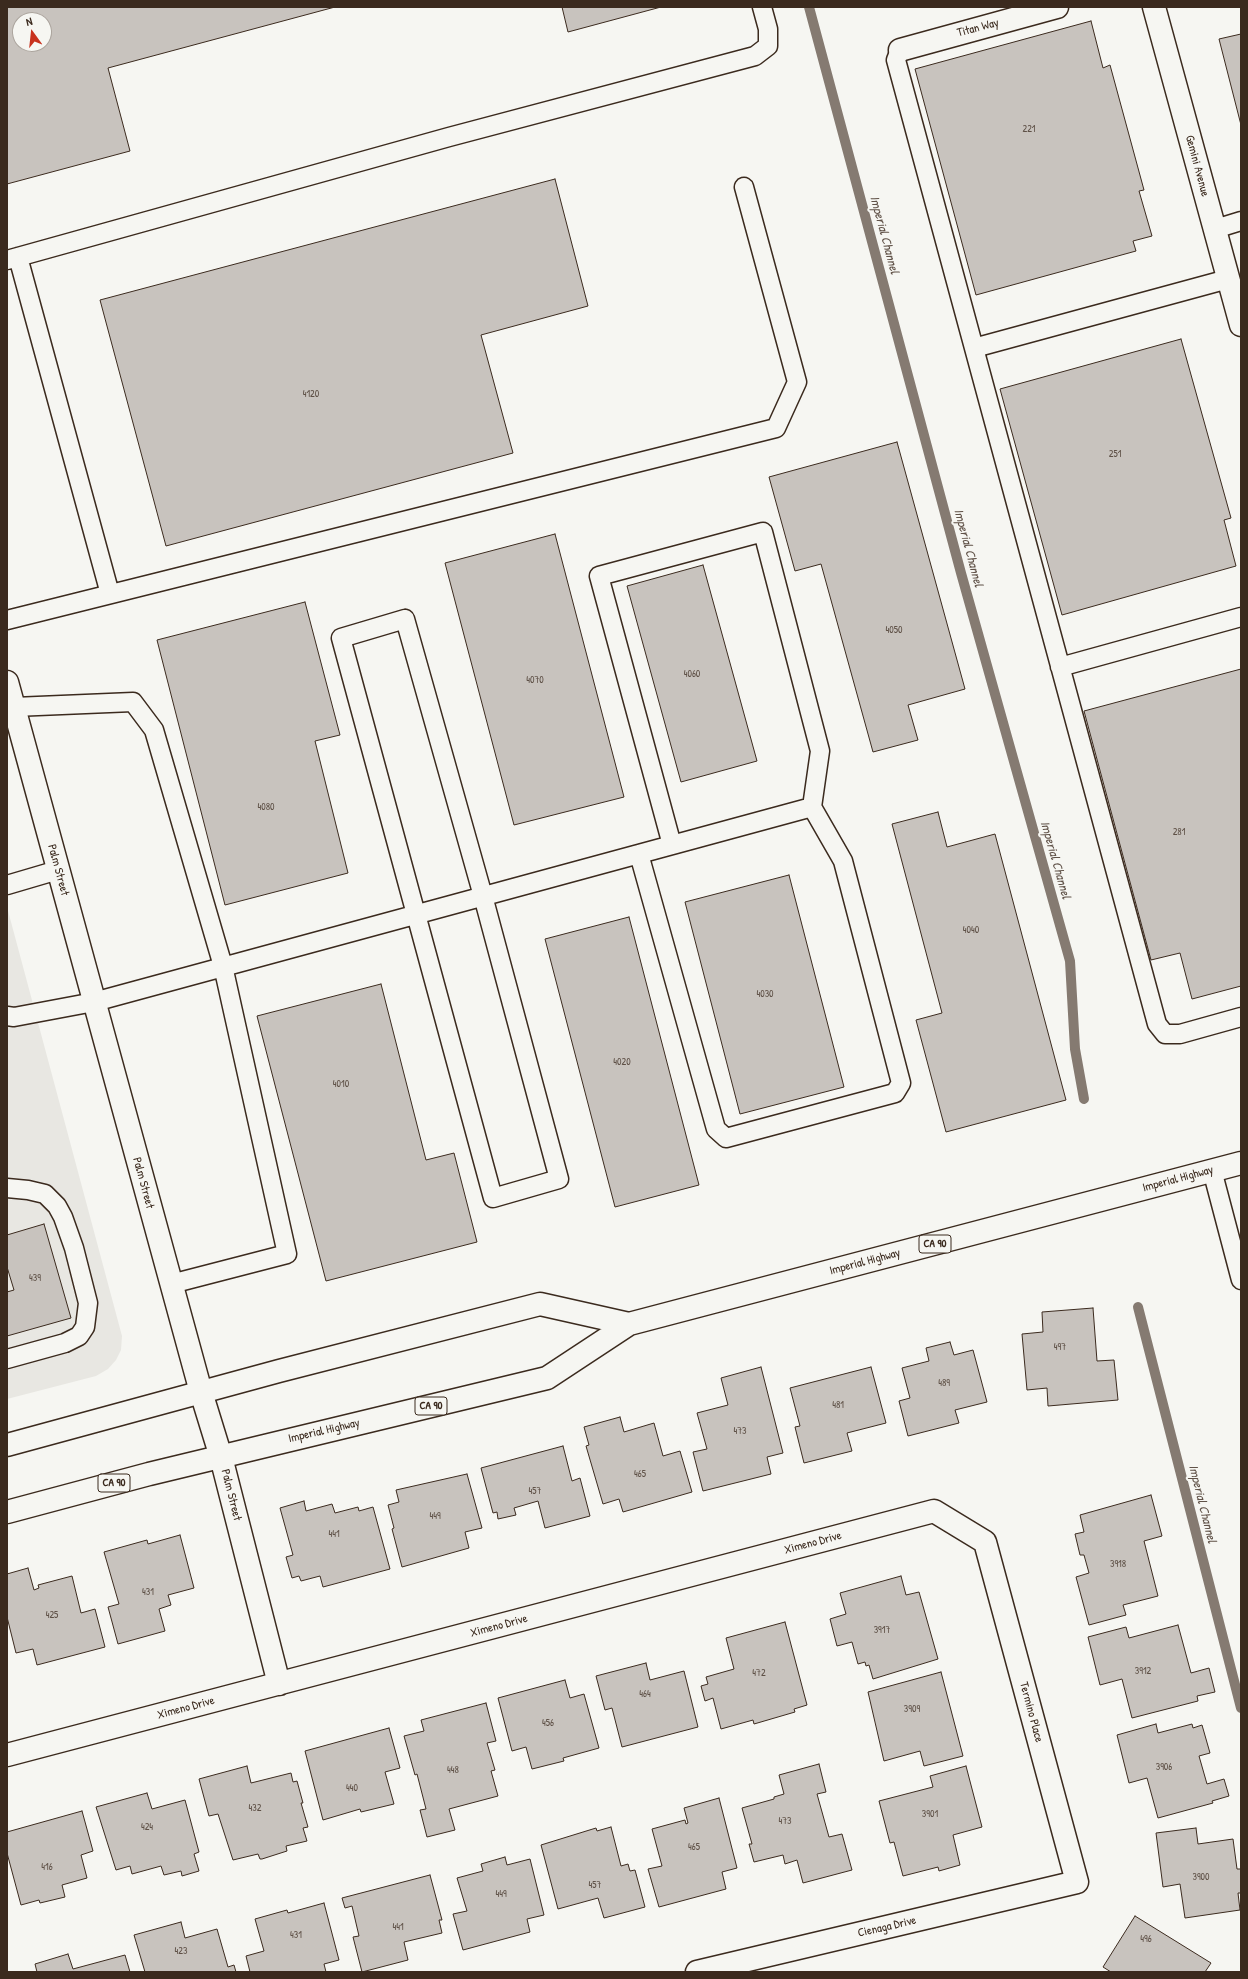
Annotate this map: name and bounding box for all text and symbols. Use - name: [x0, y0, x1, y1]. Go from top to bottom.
- north arrow: [12, 12, 52, 52]
- text: N: [25, 14, 34, 29]
- street label: Titan Way: [956, 16, 1000, 40]
- house number: 221: [1023, 123, 1035, 135]
- street label: Gemini Avenue: [1182, 134, 1212, 198]
- water label: Imperial Channel: [866, 194, 902, 276]
- house number: 4120: [303, 388, 319, 400]
- house number: 251: [1109, 448, 1121, 460]
- water label: Imperial Channel: [950, 507, 986, 589]
- house number: 4050: [886, 624, 902, 636]
- house number: 4060: [684, 668, 700, 680]
- house number: 4070: [526, 674, 544, 686]
- house number: 4080: [257, 801, 275, 813]
- water label: Imperial Channel: [1036, 819, 1074, 901]
- house number: 281: [1173, 826, 1185, 838]
- street label: Palm Street: [44, 843, 72, 897]
- house number: 4040: [963, 924, 979, 936]
- house number: 4030: [756, 988, 774, 1000]
- house number: 4020: [613, 1056, 631, 1068]
- house number: 4010: [333, 1078, 349, 1090]
- street label: Palm Street: [129, 1156, 157, 1210]
- street label: Imperial Highway: [1141, 1163, 1215, 1195]
- road number: CA 90: [919, 1235, 951, 1253]
- street label: Imperial Highway: [828, 1246, 902, 1278]
- house number: 439: [29, 1272, 41, 1284]
- house number: 497: [1054, 1341, 1066, 1353]
- house number: 489: [938, 1377, 950, 1389]
- road number: CA 90: [415, 1397, 447, 1415]
- house number: 481: [832, 1399, 844, 1411]
- street label: Imperial Highway: [287, 1416, 361, 1446]
- house number: 473: [733, 1425, 747, 1437]
- water label: Imperial Channel: [1185, 1463, 1219, 1545]
- street label: Palm Street: [218, 1468, 244, 1522]
- house number: 465: [634, 1468, 646, 1480]
- road number: CA 90: [98, 1474, 130, 1492]
- house number: 457: [529, 1485, 541, 1497]
- house number: 449: [429, 1510, 441, 1522]
- house number: 441: [328, 1528, 340, 1540]
- street label: Ximeno Drive: [783, 1528, 843, 1558]
- house number: 3918: [1110, 1558, 1126, 1570]
- house number: 431: [142, 1586, 154, 1598]
- house number: 425: [46, 1609, 58, 1621]
- street label: Ximeno Drive: [469, 1611, 529, 1641]
- house number: 3917: [874, 1624, 890, 1636]
- house number: 3912: [1135, 1665, 1151, 1677]
- house number: 472: [752, 1667, 766, 1679]
- street label: Termino Place: [1016, 1680, 1046, 1744]
- house number: 464: [639, 1688, 651, 1700]
- street label: Ximeno Drive: [156, 1693, 216, 1723]
- house number: 3909: [904, 1703, 920, 1715]
- house number: 456: [542, 1717, 554, 1729]
- house number: 3906: [1156, 1761, 1172, 1773]
- house number: 448: [447, 1764, 459, 1776]
- house number: 440: [346, 1782, 358, 1794]
- house number: 432: [249, 1802, 261, 1814]
- house number: 3901: [922, 1808, 938, 1820]
- house number: 473: [778, 1815, 792, 1827]
- house number: 424: [141, 1821, 153, 1833]
- house number: 465: [688, 1841, 700, 1853]
- house number: 416: [41, 1861, 53, 1873]
- house number: 3900: [1192, 1871, 1210, 1883]
- house number: 457: [589, 1879, 601, 1891]
- house number: 449: [495, 1888, 507, 1900]
- street label: Cienaga Drive: [856, 1913, 918, 1941]
- house number: 441: [392, 1921, 404, 1933]
- house number: 431: [290, 1929, 302, 1941]
- house number: 496: [1140, 1933, 1152, 1945]
- house number: 423: [175, 1945, 187, 1957]

